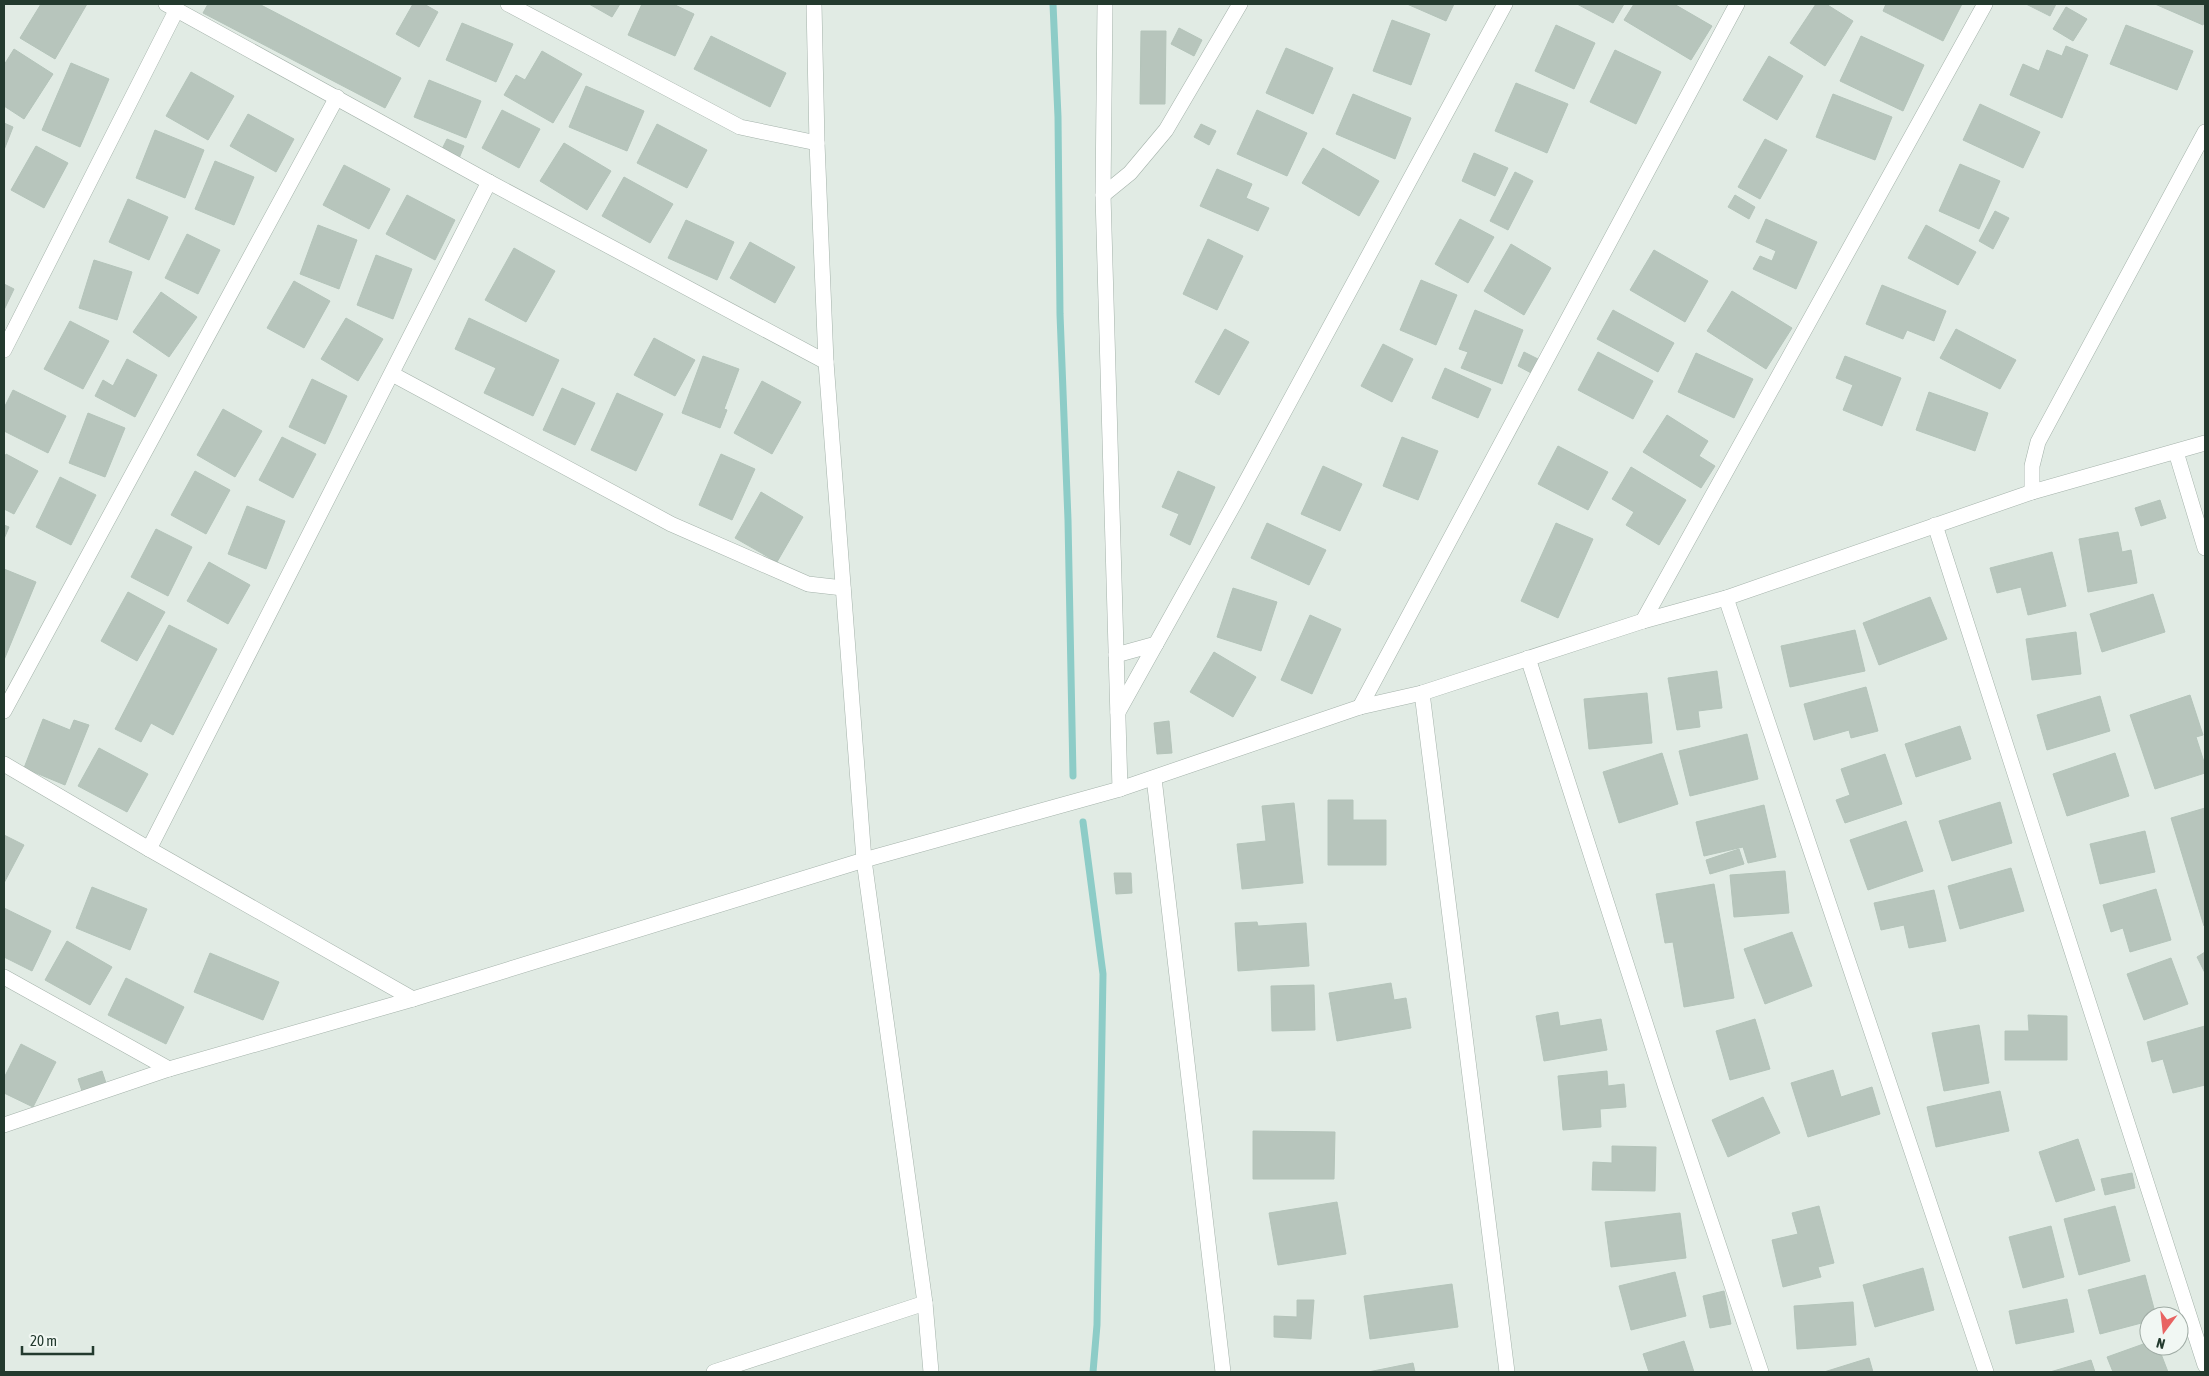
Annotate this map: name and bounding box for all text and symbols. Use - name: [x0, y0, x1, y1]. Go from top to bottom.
- north arrow: [2139, 1306, 2189, 1356]
- scale bar: [22, 1324, 94, 1356]
- text: 20 m: [30, 1332, 57, 1349]
- text: N: [2155, 1335, 2167, 1352]

